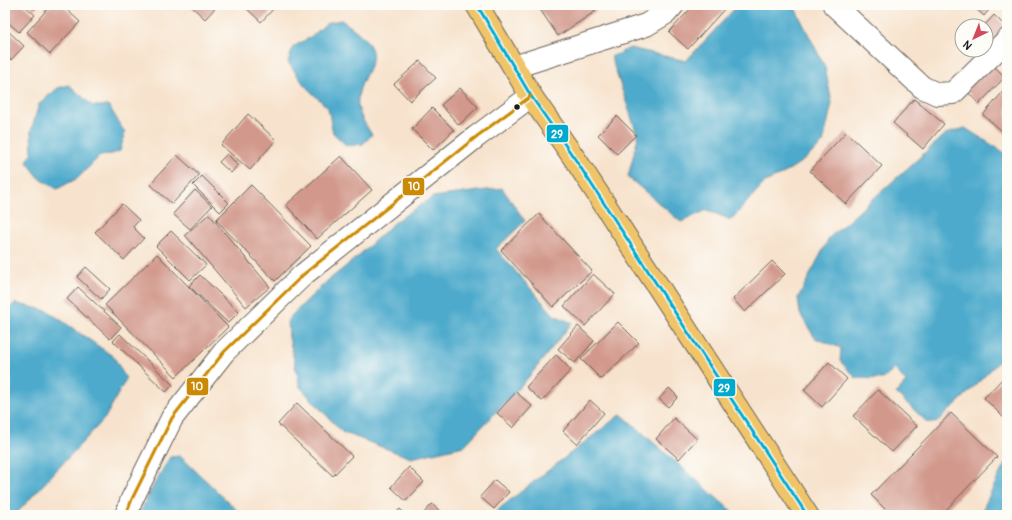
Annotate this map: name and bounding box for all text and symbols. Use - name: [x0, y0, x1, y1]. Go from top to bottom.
- north arrow: [954, 18, 994, 58]
- text: N: [960, 37, 975, 52]
- unlabelled marker: [512, 102, 522, 112]
- line badge: 29: [546, 124, 569, 143]
- text: 29: [551, 128, 563, 141]
- line badge: 10: [402, 177, 425, 196]
- text: 10: [408, 180, 420, 193]
- line badge: 10: [186, 377, 209, 396]
- line badge: 29: [713, 378, 736, 397]
- text: 10: [191, 380, 203, 393]
- text: 29: [718, 382, 730, 395]

